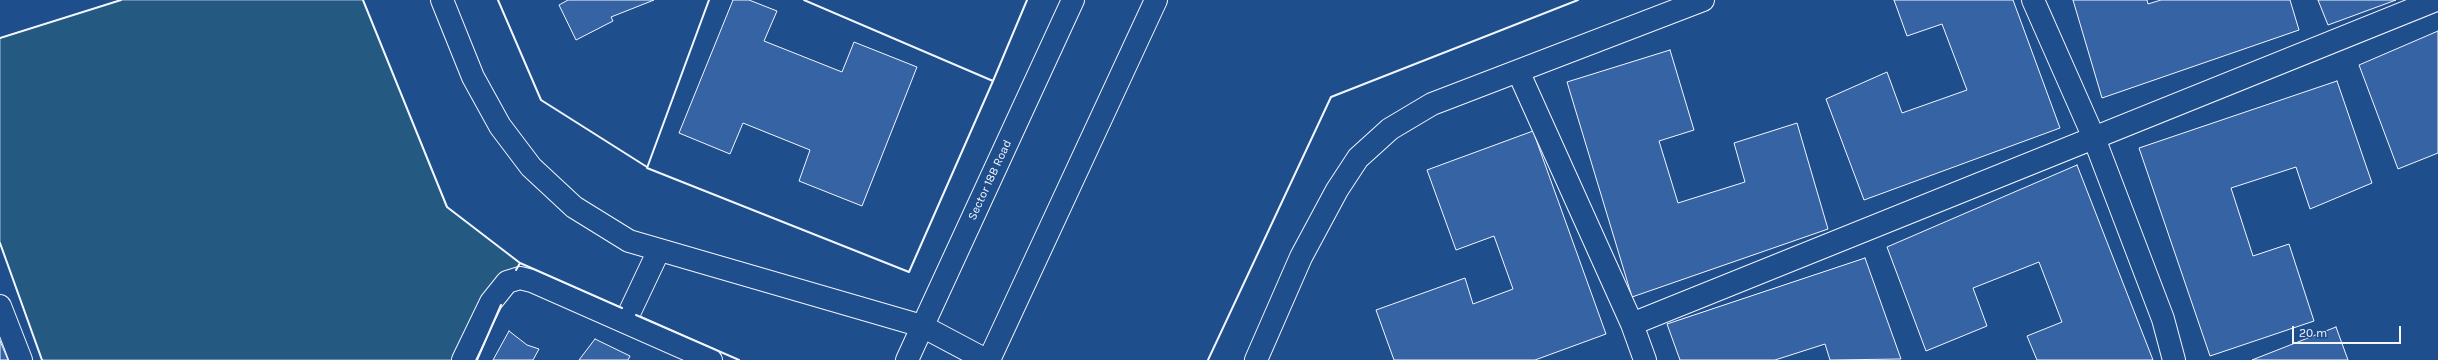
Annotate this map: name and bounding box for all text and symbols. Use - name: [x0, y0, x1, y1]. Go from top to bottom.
- street label: Sector 18B Road: [965, 137, 1015, 223]
- scale bar: [2294, 318, 2403, 344]
- text: 20 m: [2299, 326, 2327, 340]

